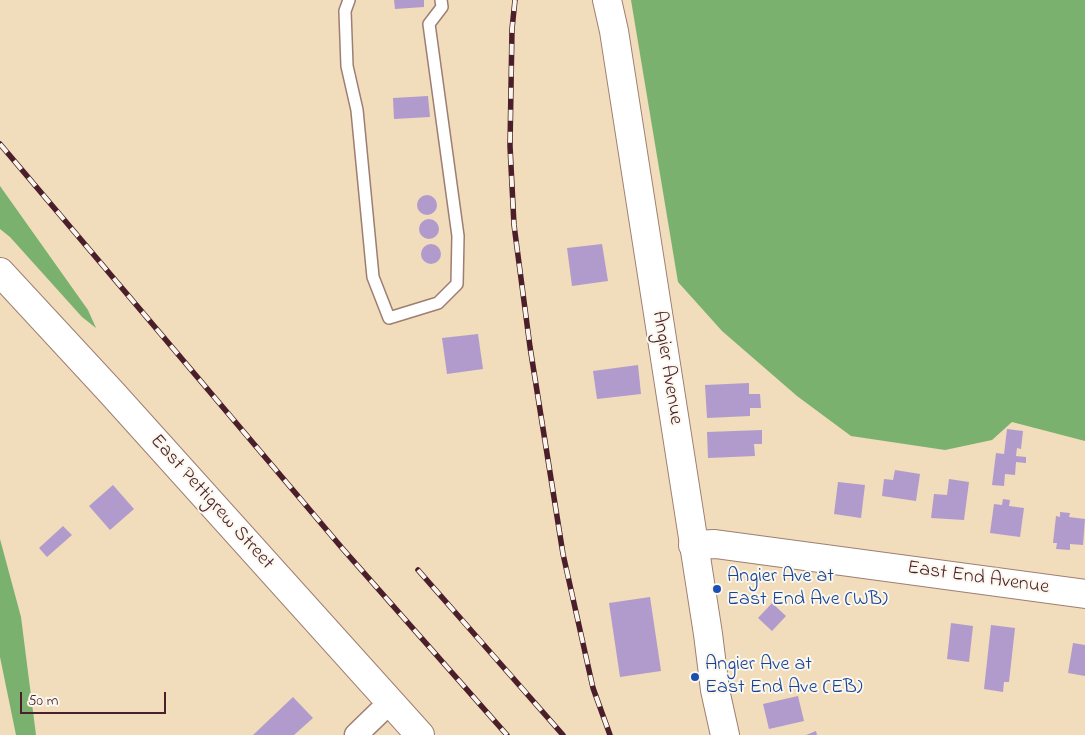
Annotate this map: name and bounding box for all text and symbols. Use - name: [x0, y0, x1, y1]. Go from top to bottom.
- street label: Angier Avenue: [645, 309, 687, 427]
- street label: East Pettigrew Street: [144, 430, 278, 576]
- street label: East End Avenue: [906, 557, 1050, 601]
- place label: Angier Ave at East End Ave (WB): [727, 566, 888, 613]
- marker: Angier Ave at East End Ave (WB): [711, 583, 723, 595]
- place label: Angier Ave at East End Ave (EB): [705, 654, 862, 701]
- marker: Angier Ave at East End Ave (EB): [689, 671, 701, 683]
- scale bar: [22, 682, 169, 714]
- text: 50 m: [28, 690, 58, 712]

